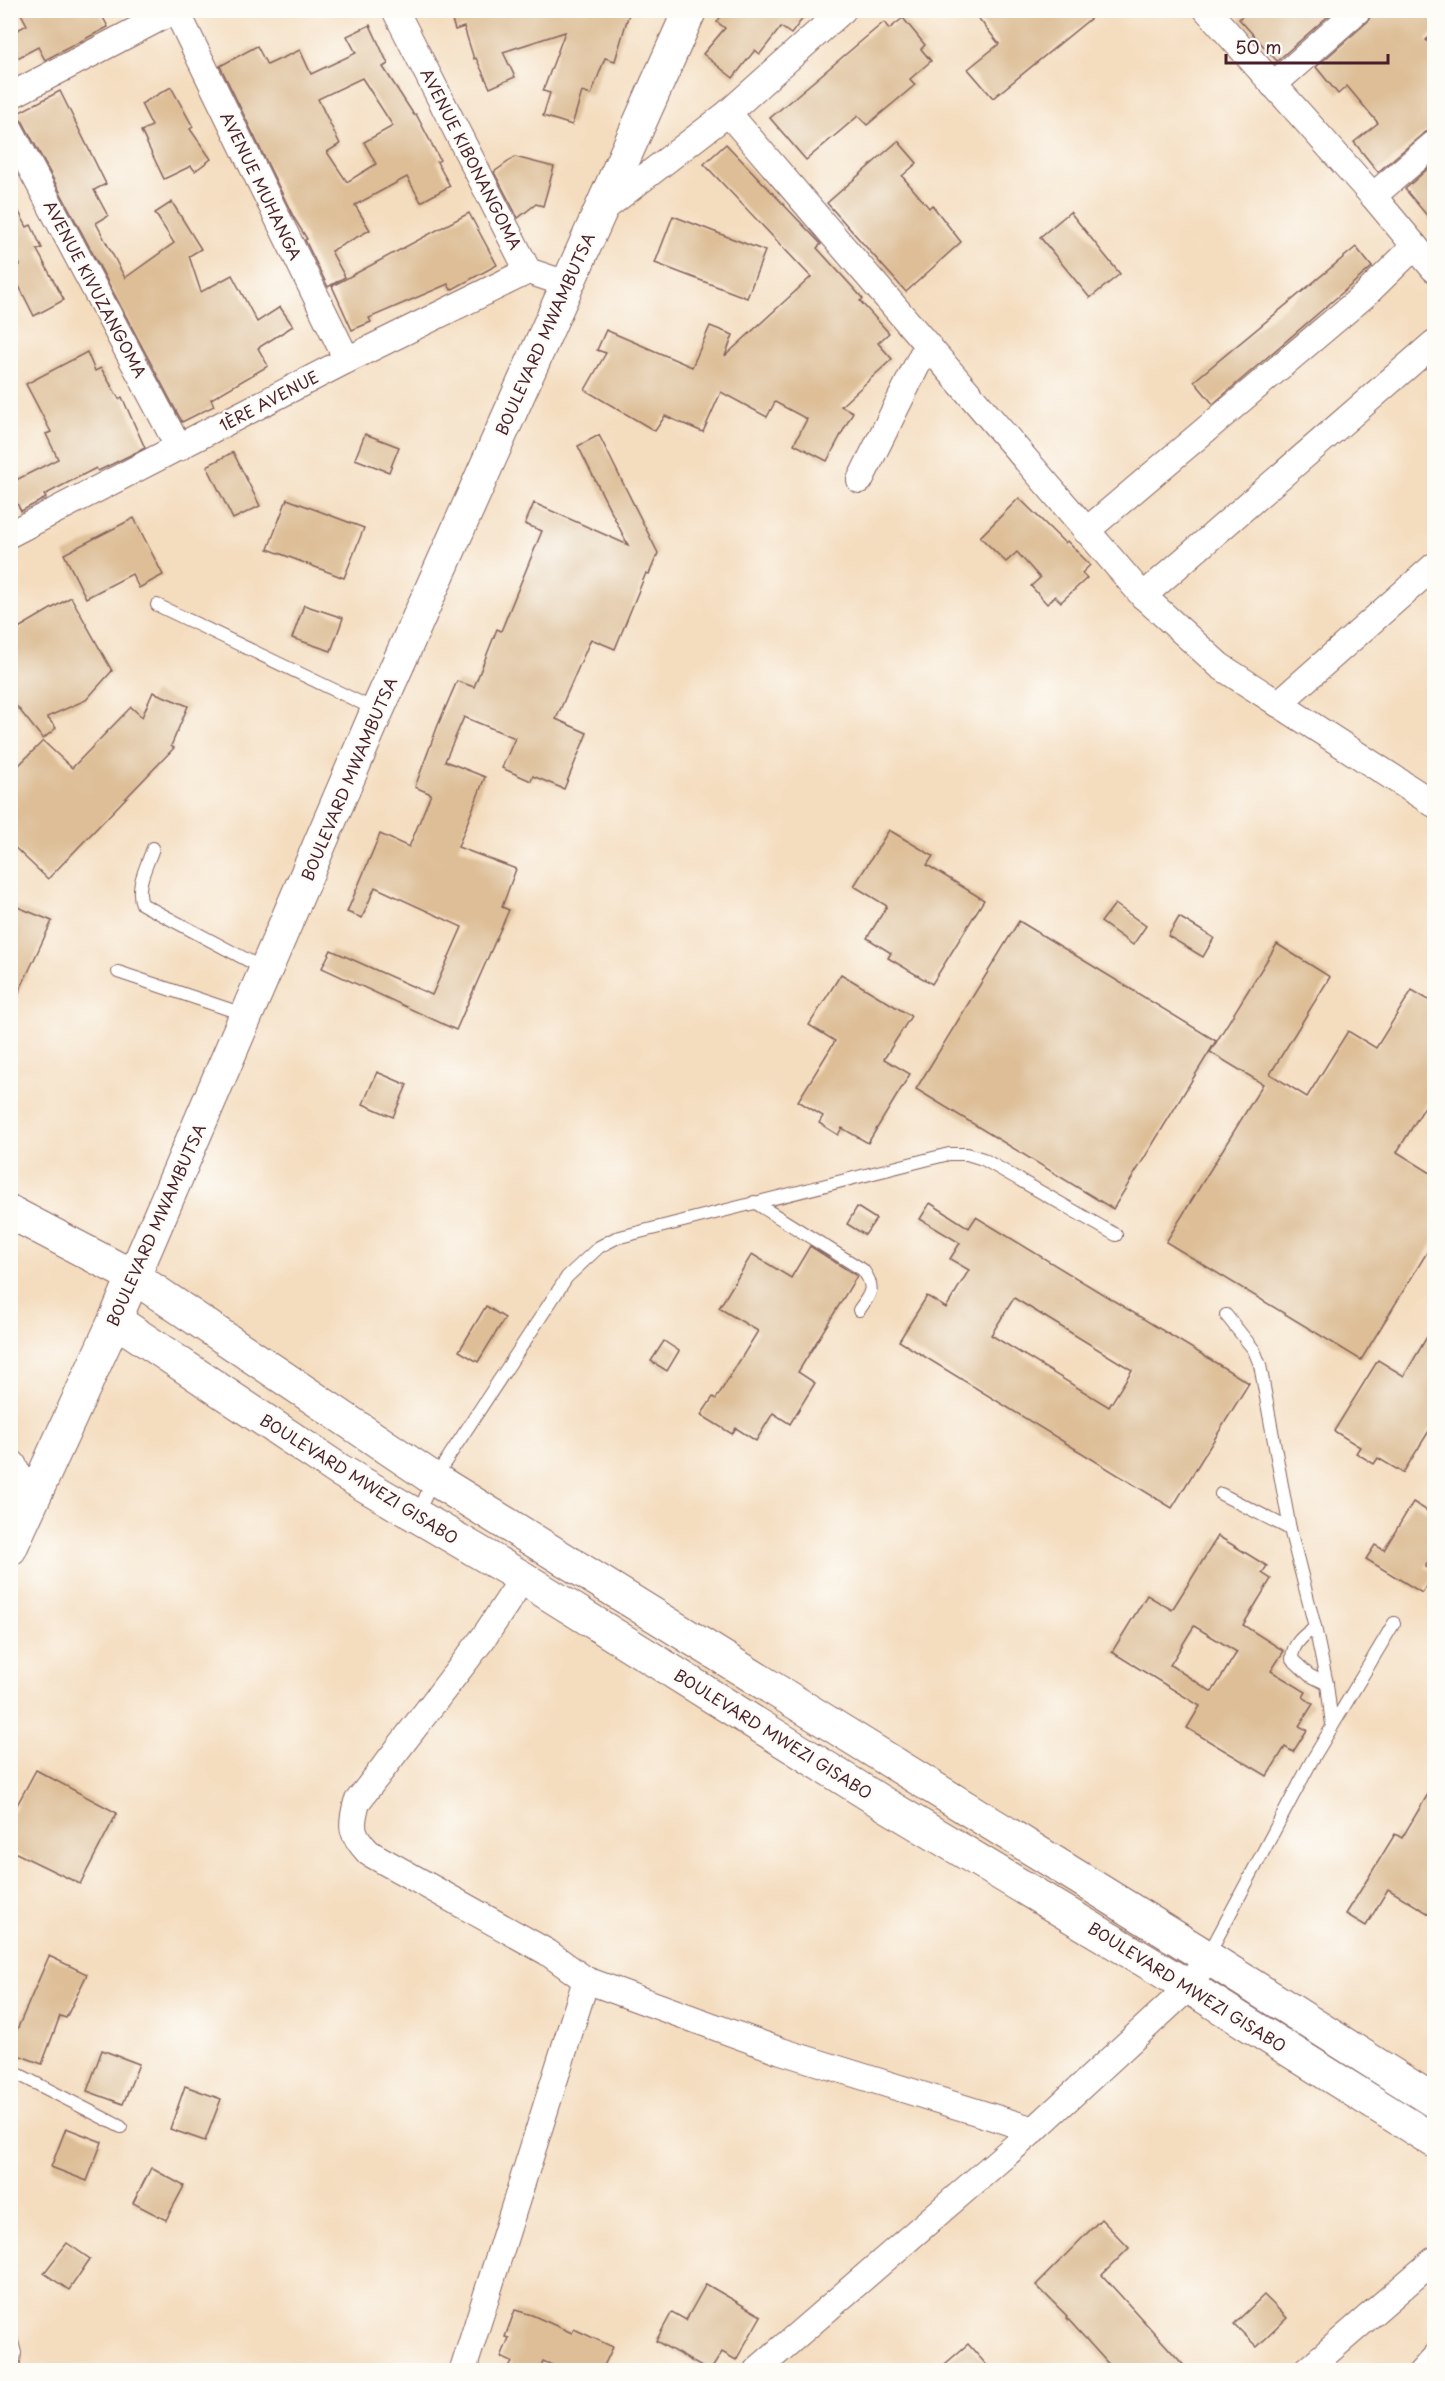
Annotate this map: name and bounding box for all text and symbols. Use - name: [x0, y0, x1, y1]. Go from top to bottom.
- scale bar: [1226, 27, 1388, 65]
- text: 50 m: [1235, 33, 1282, 60]
- street label: AVENUE KIBONANGOMA: [416, 64, 528, 254]
- street label: AVENUE MUHANGA: [216, 107, 308, 264]
- street label: AVENUE KIVUZANGOMA: [39, 196, 153, 382]
- street label: BOULEVARD MWAMBUTSA: [489, 229, 600, 439]
- street label: 1ÈRE AVENUE: [214, 364, 323, 436]
- street label: BOULEVARD MWAMBUTSA: [294, 673, 402, 884]
- street label: BOULEVARD MWAMBUTSA: [100, 1120, 211, 1330]
- street label: BOULEVARD MWEZI GISABO: [256, 1407, 463, 1549]
- street label: BOULEVARD MWEZI GISABO: [670, 1662, 877, 1804]
- street label: BOULEVARD MWEZI GISABO: [1084, 1915, 1291, 2057]

